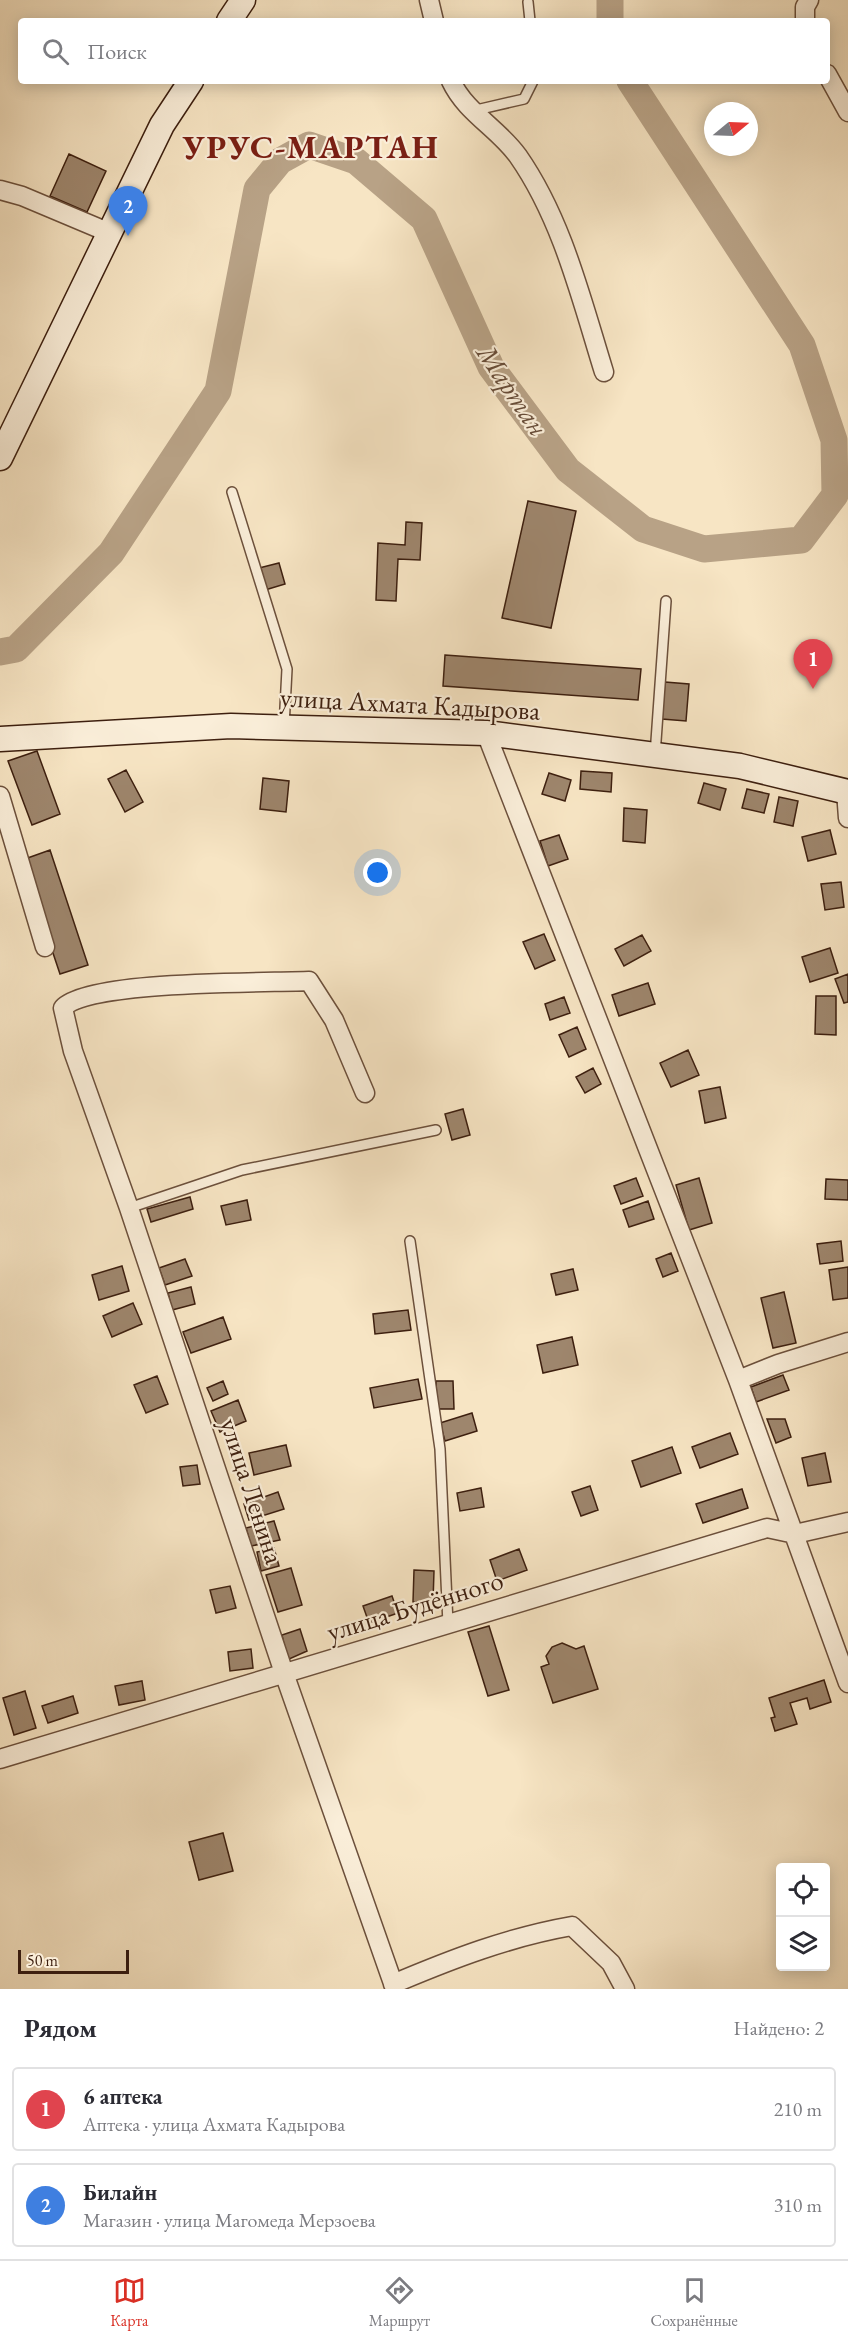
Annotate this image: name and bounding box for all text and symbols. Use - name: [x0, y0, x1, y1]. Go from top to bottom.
- search box: [18, 18, 830, 84]
- icon: search: [39, 35, 72, 68]
- text: Поиск: [87, 37, 147, 66]
- north arrow: [704, 102, 758, 156]
- district label: УРУС-МАРТАН: [182, 125, 439, 168]
- pin: 2: [108, 186, 148, 236]
- water label: Мартан: [468, 335, 557, 443]
- pin: 1: [794, 640, 832, 689]
- street label: улица Ахмата Кадырова: [279, 679, 541, 728]
- your location: [363, 858, 392, 887]
- street label: улица Ленина: [212, 1413, 293, 1568]
- street label: улица Будённого: [322, 1562, 507, 1649]
- map controls: [776, 1863, 830, 1971]
- button: locate: [776, 1863, 830, 1917]
- button: layers: [776, 1917, 830, 1971]
- scale bar: [18, 1947, 129, 1974]
- text: 50 m: [27, 1950, 58, 1971]
- text: Рядом: [24, 2011, 97, 2045]
- text: Найдено: 2: [733, 2015, 824, 2041]
- text: 6 аптека: [83, 2082, 162, 2111]
- text: 1: [40, 2096, 51, 2122]
- text: 210 m: [774, 2096, 822, 2122]
- text: Аптека · улица Ахмата Кадырова: [83, 2111, 345, 2137]
- text: Билайн: [83, 2178, 157, 2207]
- text: 2: [40, 2192, 51, 2218]
- text: 310 m: [774, 2192, 822, 2218]
- text: Магазин · улица Магомеда Мерзоева: [83, 2207, 376, 2233]
- tab: Карта: [110, 2274, 148, 2331]
- tab: Маршрут: [369, 2274, 430, 2331]
- tab: Сохранённые: [651, 2274, 738, 2331]

